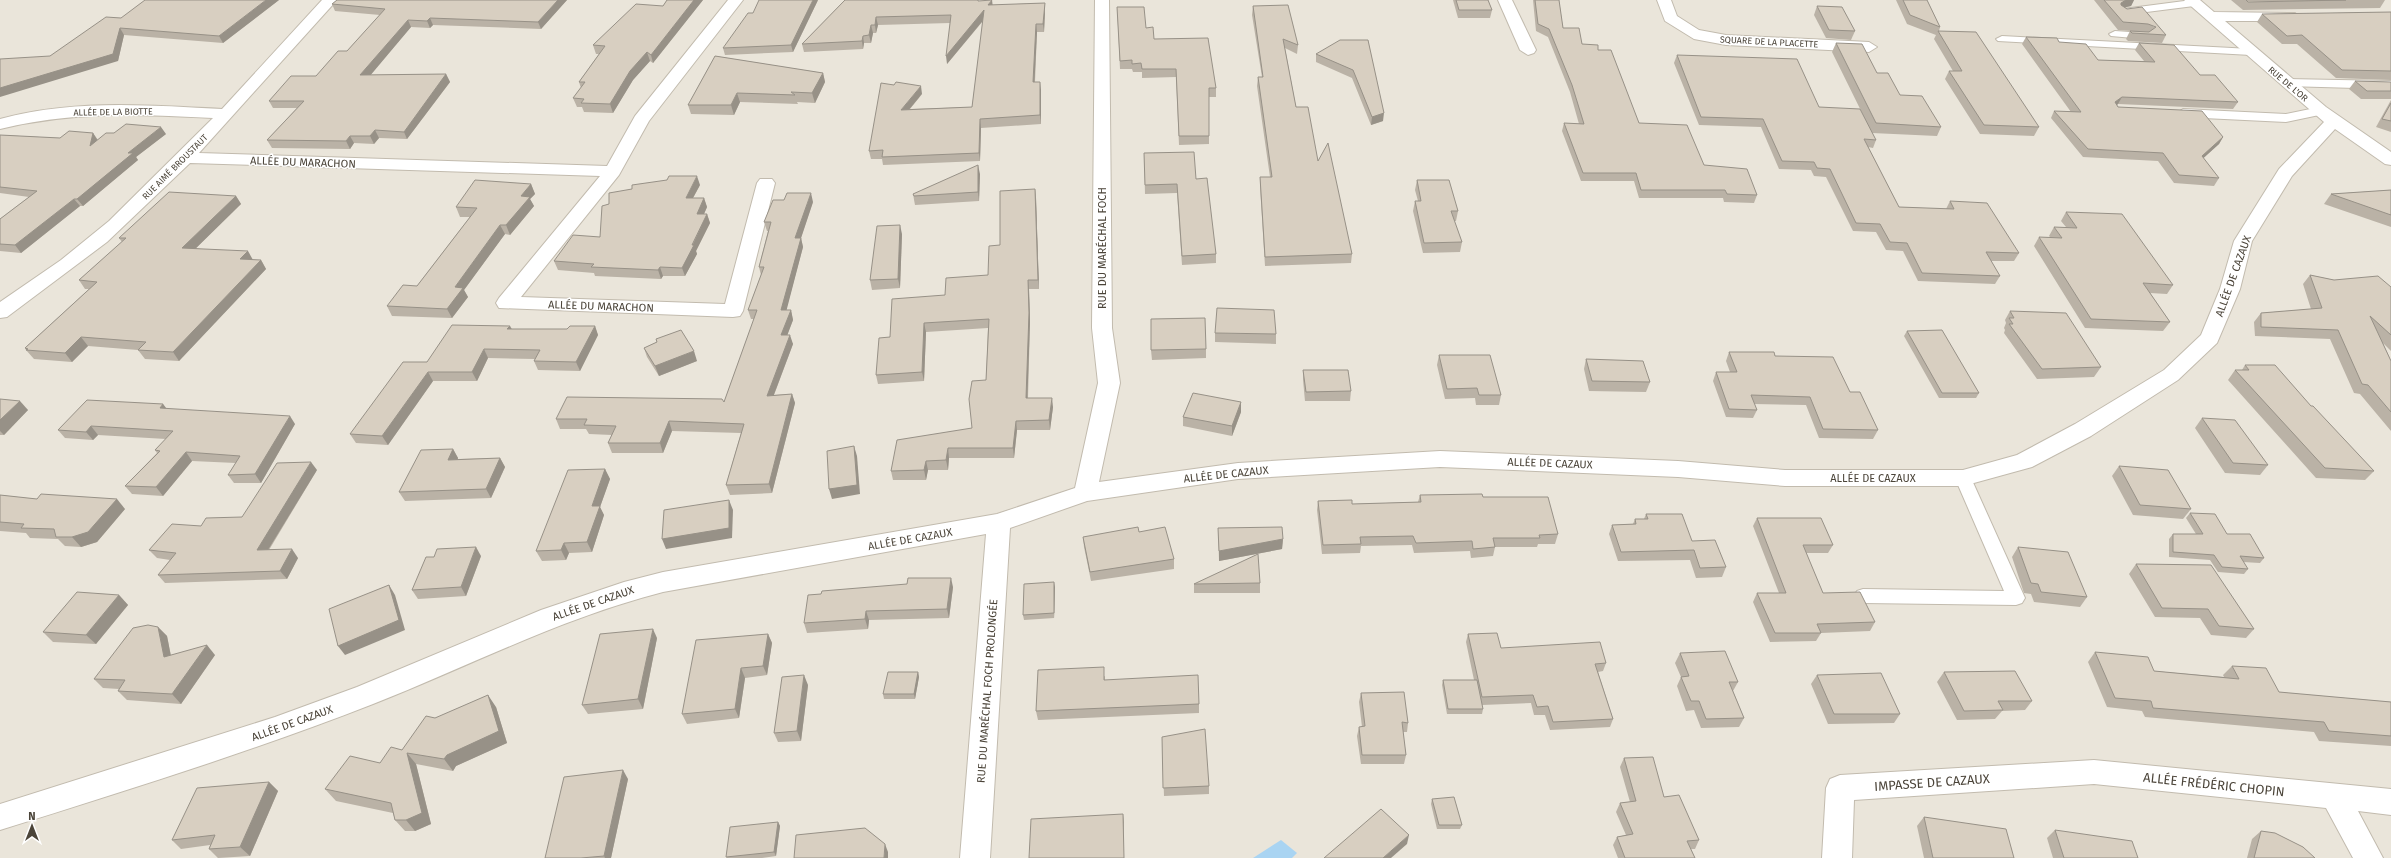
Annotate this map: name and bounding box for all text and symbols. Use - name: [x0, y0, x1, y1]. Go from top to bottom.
- street label: SQUARE DE LA PLACETTE: [1720, 34, 1819, 50]
- street label: RUE DE L'OR: [2266, 64, 2310, 104]
- street label: ALLÉE DE LA BIOTTE: [73, 105, 153, 118]
- street label: RUE AIMÉ BROUSTAUT: [140, 131, 210, 202]
- street label: ALLÉE DU MARACHON: [250, 153, 356, 171]
- street label: RUE DU MARÉCHAL FOCH: [1095, 187, 1109, 309]
- street label: ALLÉE DE CAZAUX: [2212, 233, 2254, 319]
- street label: ALLÉE DU MARACHON: [548, 297, 654, 315]
- street label: ALLÉE DE CAZAUX: [1507, 455, 1593, 471]
- street label: ALLÉE DE CAZAUX: [1183, 463, 1269, 485]
- street label: ALLÉE DE CAZAUX: [1830, 471, 1916, 485]
- street label: ALLÉE DE CAZAUX: [867, 525, 953, 553]
- street label: ALLÉE DE CAZAUX: [550, 582, 636, 624]
- street label: RUE DU MARÉCHAL FOCH PROLONGÉE: [974, 598, 1000, 783]
- street label: ALLÉE DE CAZAUX: [249, 702, 335, 744]
- street label: ALLÉE FRÉDÉRIC CHOPIN: [2143, 770, 2285, 799]
- street label: IMPASSE DE CAZAUX: [1874, 771, 1990, 794]
- north arrow: [12, 806, 52, 846]
- text: N: [28, 810, 36, 823]

